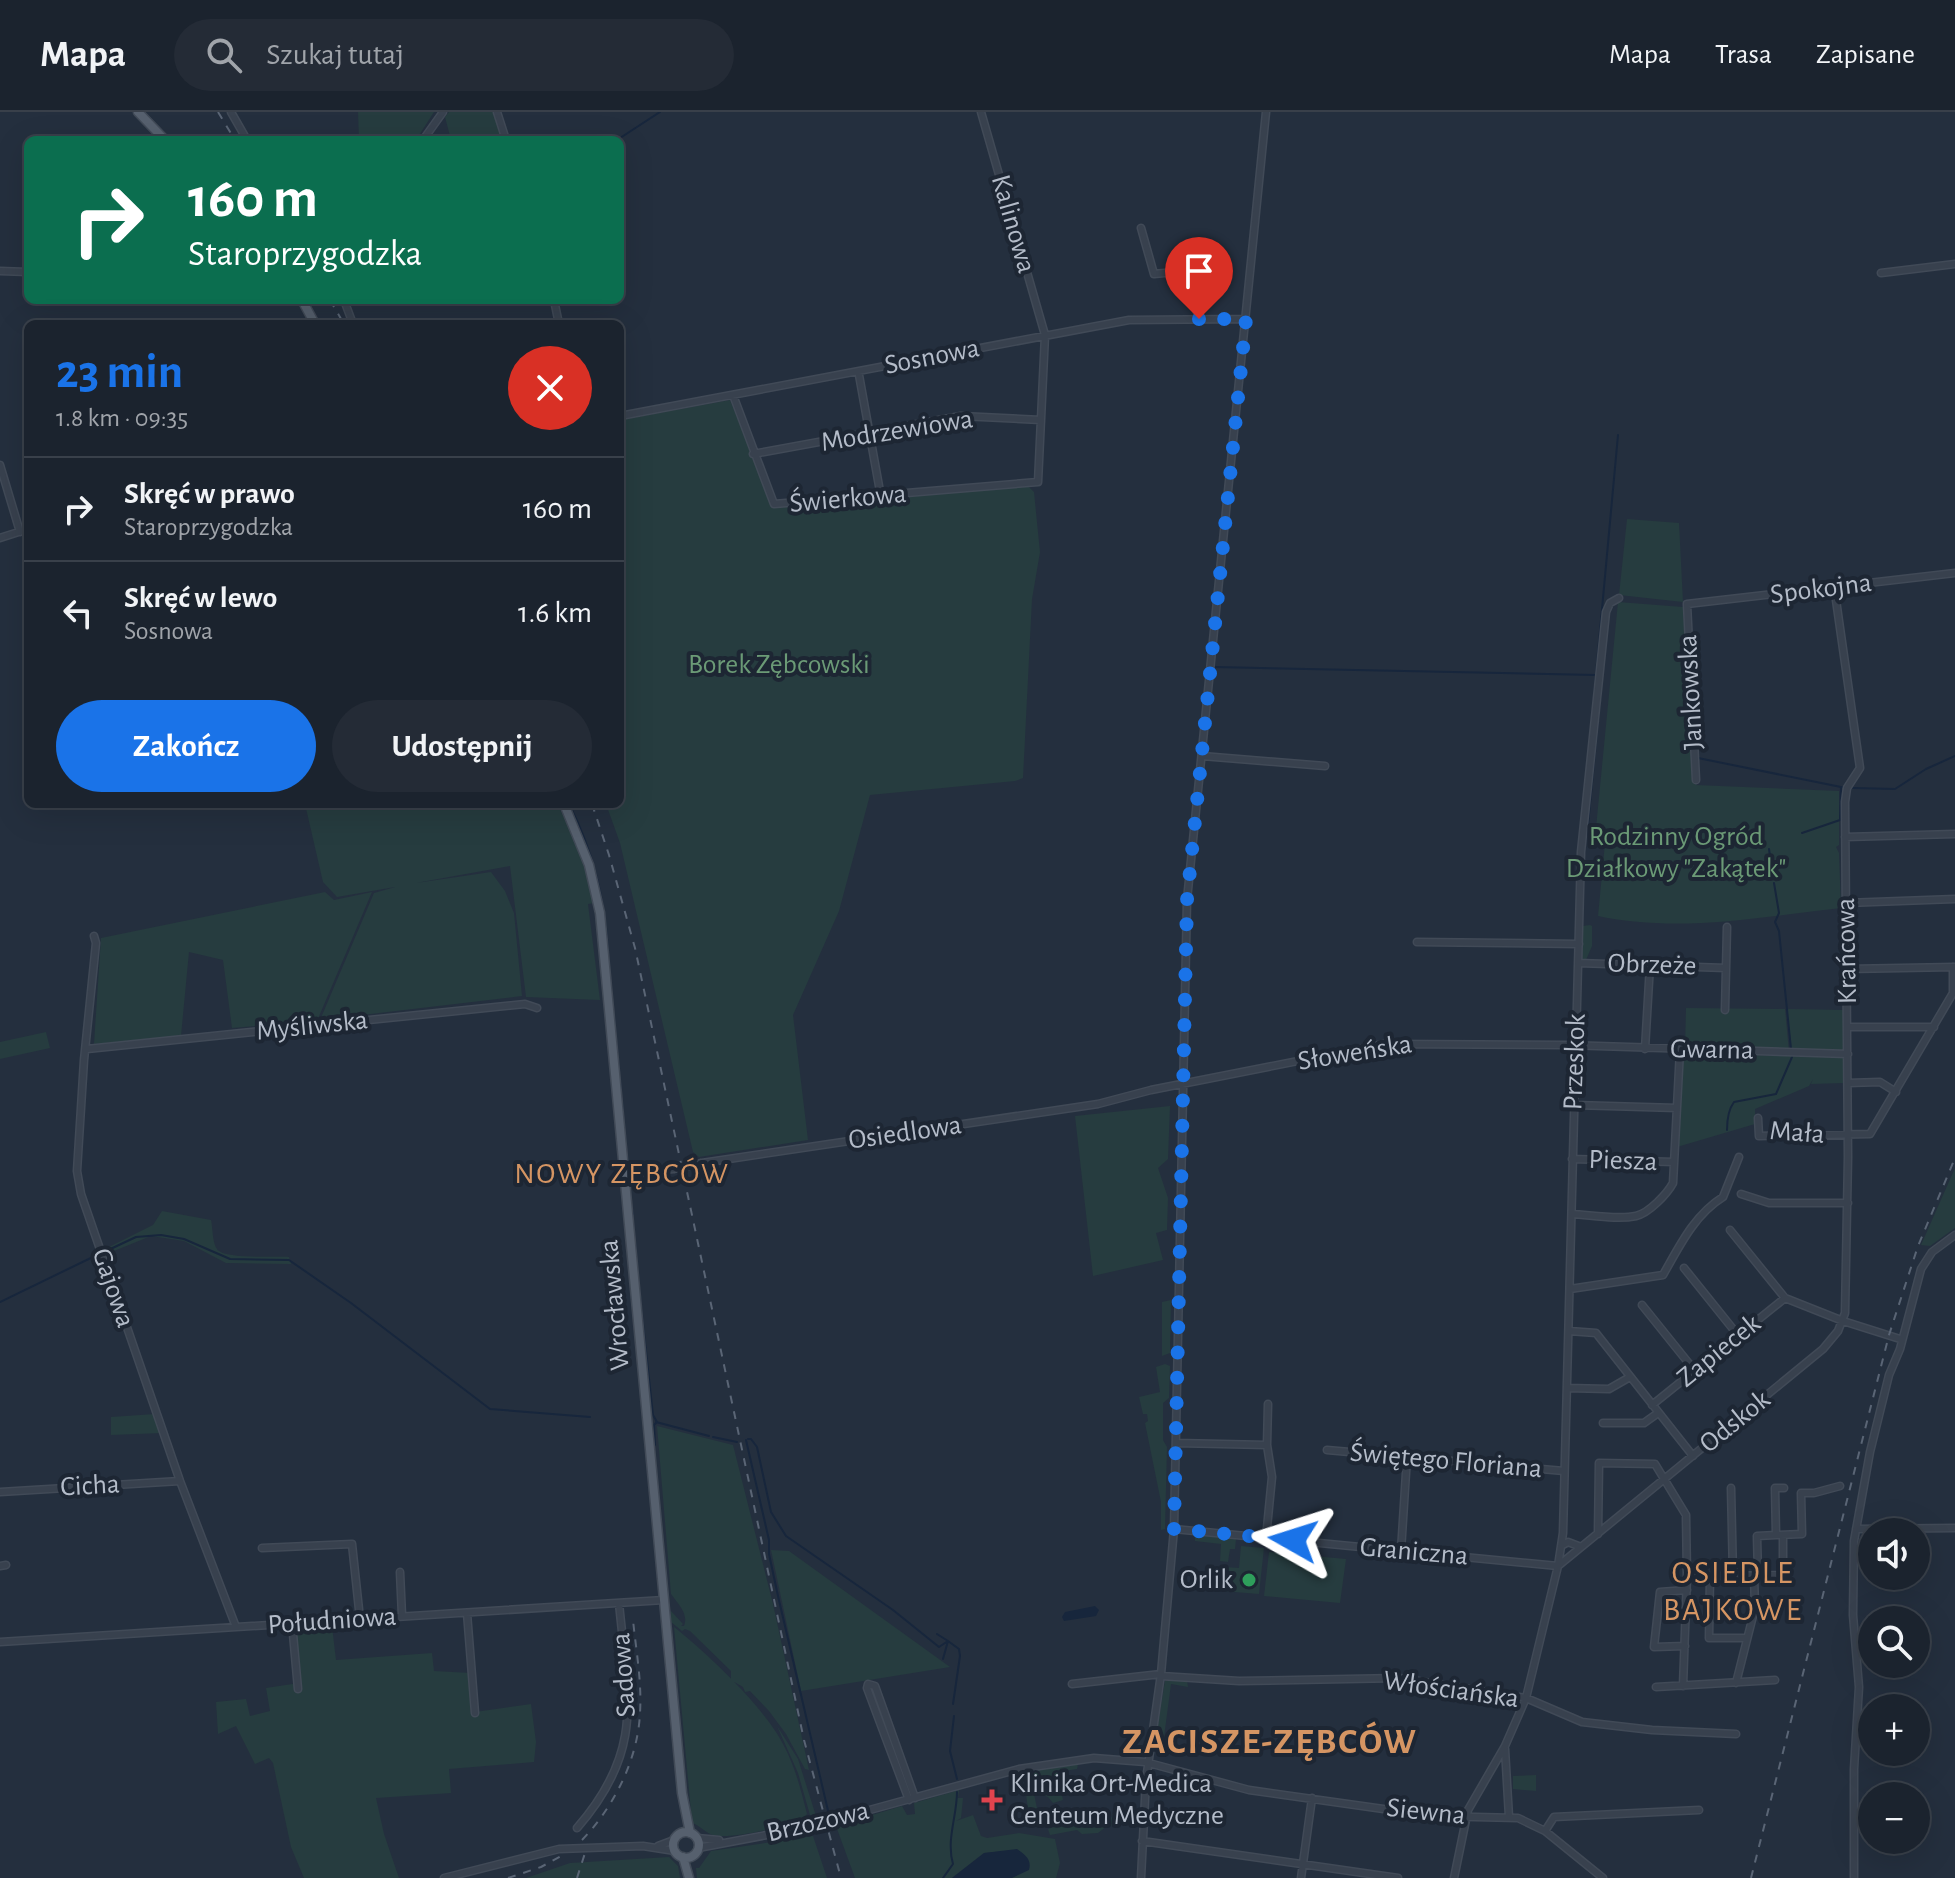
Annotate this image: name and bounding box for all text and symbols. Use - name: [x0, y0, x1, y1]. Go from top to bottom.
- search box: [174, 19, 734, 91]
- icon: search: [202, 33, 246, 77]
- text: Mapa: [40, 36, 126, 74]
- text: Szukaj tutaj: [266, 40, 404, 70]
- text: Mapa: [1609, 41, 1671, 69]
- text: Trasa: [1715, 41, 1772, 69]
- text: Zapisane: [1816, 41, 1915, 69]
- icon: right: [56, 168, 160, 272]
- text: 160 m: [188, 171, 318, 227]
- street label: Kalinowa: [986, 172, 1040, 276]
- text: Staroprzygodzka: [188, 236, 422, 272]
- pin: [1165, 237, 1233, 319]
- icon: arrive: [1177, 249, 1221, 293]
- street label: Sosnowa: [882, 334, 982, 380]
- button: close: [508, 346, 592, 430]
- text: 23 min: [56, 349, 183, 397]
- text: 1.8 km · 09:35: [56, 405, 188, 431]
- street label: Modrzewiowa: [819, 405, 975, 457]
- street label: Świerkowa: [788, 477, 908, 518]
- text: Skręć w prawo: [124, 479, 295, 509]
- icon: right: [56, 487, 100, 531]
- text: 160 m: [523, 494, 592, 524]
- text: Staroprzygodzka: [124, 514, 293, 540]
- street label: Spokojna: [1769, 569, 1873, 609]
- text: Skręć w lewo: [124, 583, 277, 613]
- icon: left: [56, 591, 100, 635]
- text: 1.6 km: [518, 598, 592, 628]
- text: Sosnowa: [124, 618, 213, 644]
- street label: Jankowska: [1674, 634, 1708, 750]
- park label: Borek Zębcowski: [688, 651, 870, 679]
- button: Zakończ: [56, 700, 316, 792]
- button: Udostępnij: [332, 700, 592, 792]
- park label: Rodzinny Ogród Działkowy "Zakątek": [1566, 823, 1786, 883]
- street label: Krańcowa: [1832, 898, 1862, 1004]
- street label: Obrzeże: [1607, 949, 1697, 981]
- street label: Myśliwska: [255, 1006, 369, 1046]
- street label: Przeskok: [1559, 1013, 1591, 1111]
- street label: Słoweńska: [1296, 1030, 1414, 1076]
- street label: Gwarna: [1670, 1035, 1754, 1065]
- street label: Osiedlowa: [847, 1111, 963, 1155]
- street label: Mała: [1769, 1117, 1825, 1149]
- street label: Piesza: [1588, 1146, 1658, 1176]
- district label: NOWY ZĘBCÓW: [514, 1157, 730, 1190]
- street label: Wrocławska: [595, 1238, 635, 1372]
- street label: Gajowa: [86, 1245, 140, 1331]
- street label: Zapiecek: [1672, 1309, 1766, 1393]
- street label: Odskok: [1695, 1385, 1776, 1459]
- street label: Świętego Floriana: [1349, 1436, 1544, 1483]
- street label: Cicha: [59, 1470, 121, 1502]
- position arrow: [1251, 1498, 1335, 1582]
- map controls: [1858, 1518, 1930, 1854]
- button: sound: [1858, 1518, 1930, 1590]
- street label: Graniczna: [1359, 1533, 1469, 1571]
- district label: OSIEDLE BAJKOWE: [1663, 1557, 1803, 1626]
- place label: Orlik: [1180, 1566, 1233, 1594]
- marker: Orlik: [1240, 1571, 1258, 1589]
- street label: Południowa: [267, 1603, 397, 1639]
- button: search: [1858, 1606, 1930, 1678]
- street label: Sadowa: [607, 1632, 641, 1718]
- street label: Włościańska: [1381, 1667, 1521, 1713]
- button: +: [1858, 1694, 1930, 1766]
- district label: ZACISZE-ZĘBCÓW: [1122, 1721, 1418, 1761]
- place label: Klinika Ort-Medica Centeum Medyczne: [1010, 1770, 1224, 1830]
- button: −: [1858, 1782, 1930, 1854]
- marker: Klinika Ort-Medica Centeum Medyczne: [981, 1789, 1003, 1811]
- street label: Siewna: [1385, 1794, 1467, 1830]
- street label: Brzozowa: [764, 1797, 872, 1847]

